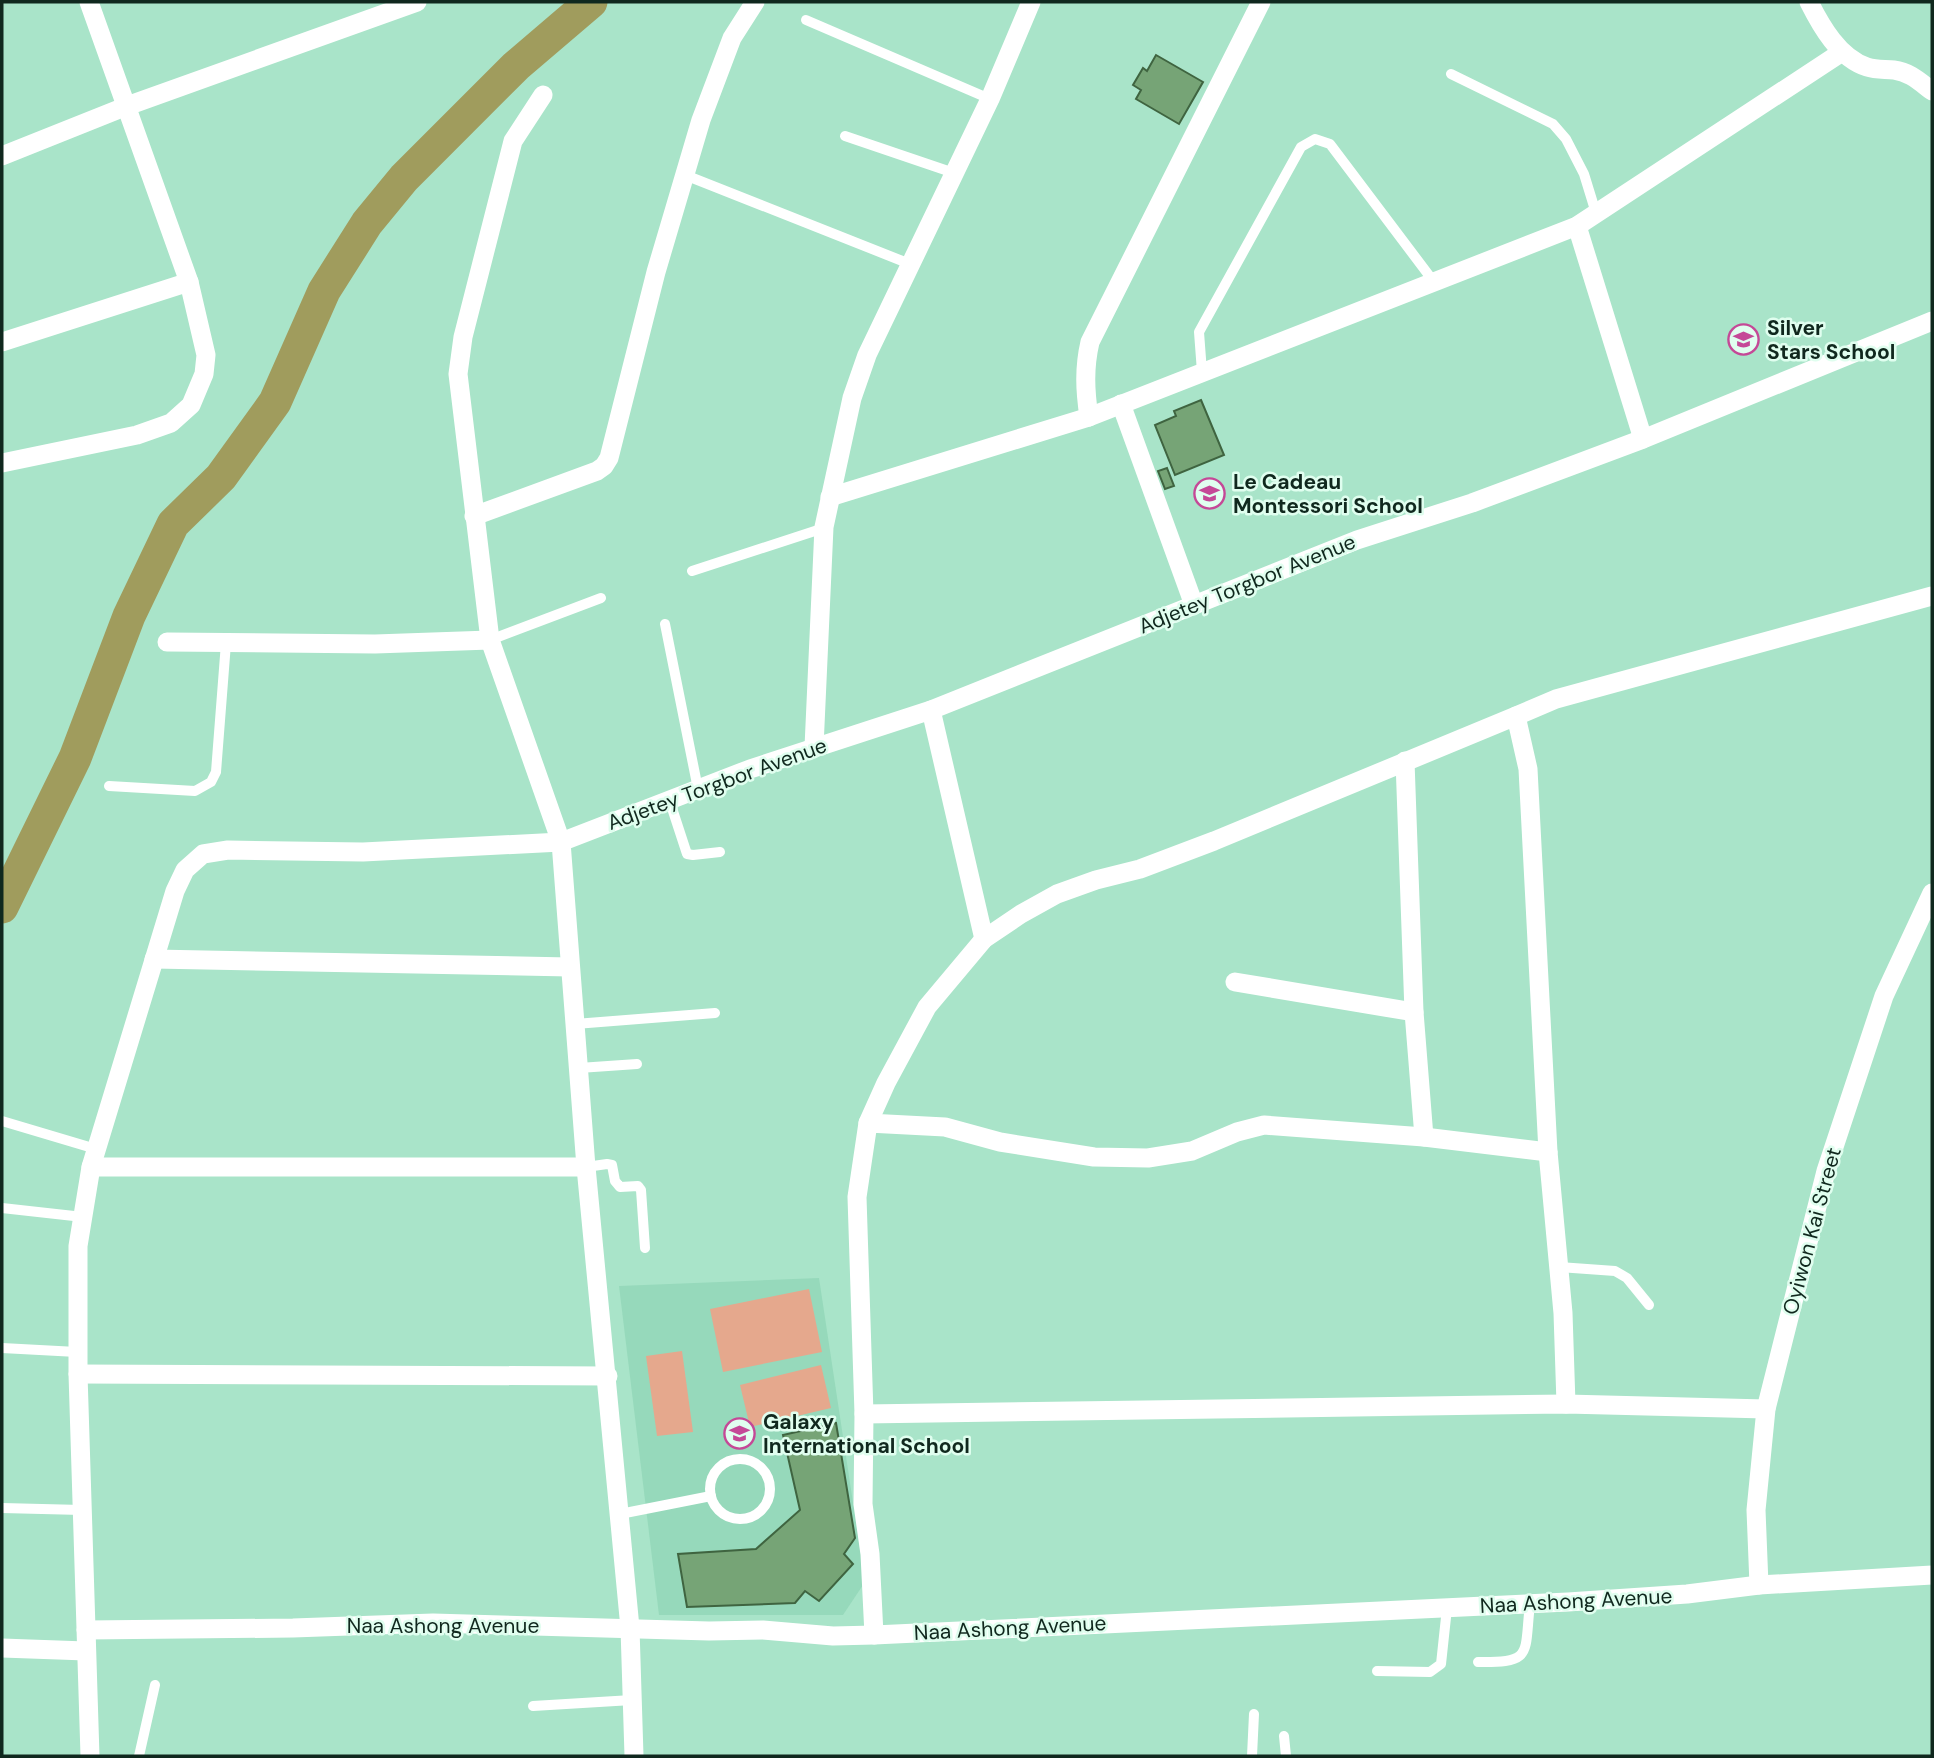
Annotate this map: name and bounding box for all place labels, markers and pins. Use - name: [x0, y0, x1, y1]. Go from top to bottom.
- place label: Silver Stars School: [1767, 314, 1895, 366]
- school or university icon: Silver Stars School: [1727, 323, 1761, 357]
- place label: Le Cadeau Montessori School: [1233, 468, 1423, 520]
- school or university icon: Le Cadeau Montessori School: [1193, 477, 1227, 511]
- place label: Galaxy International School: [763, 1408, 970, 1460]
- school or university icon: Galaxy International School: [723, 1417, 757, 1451]

